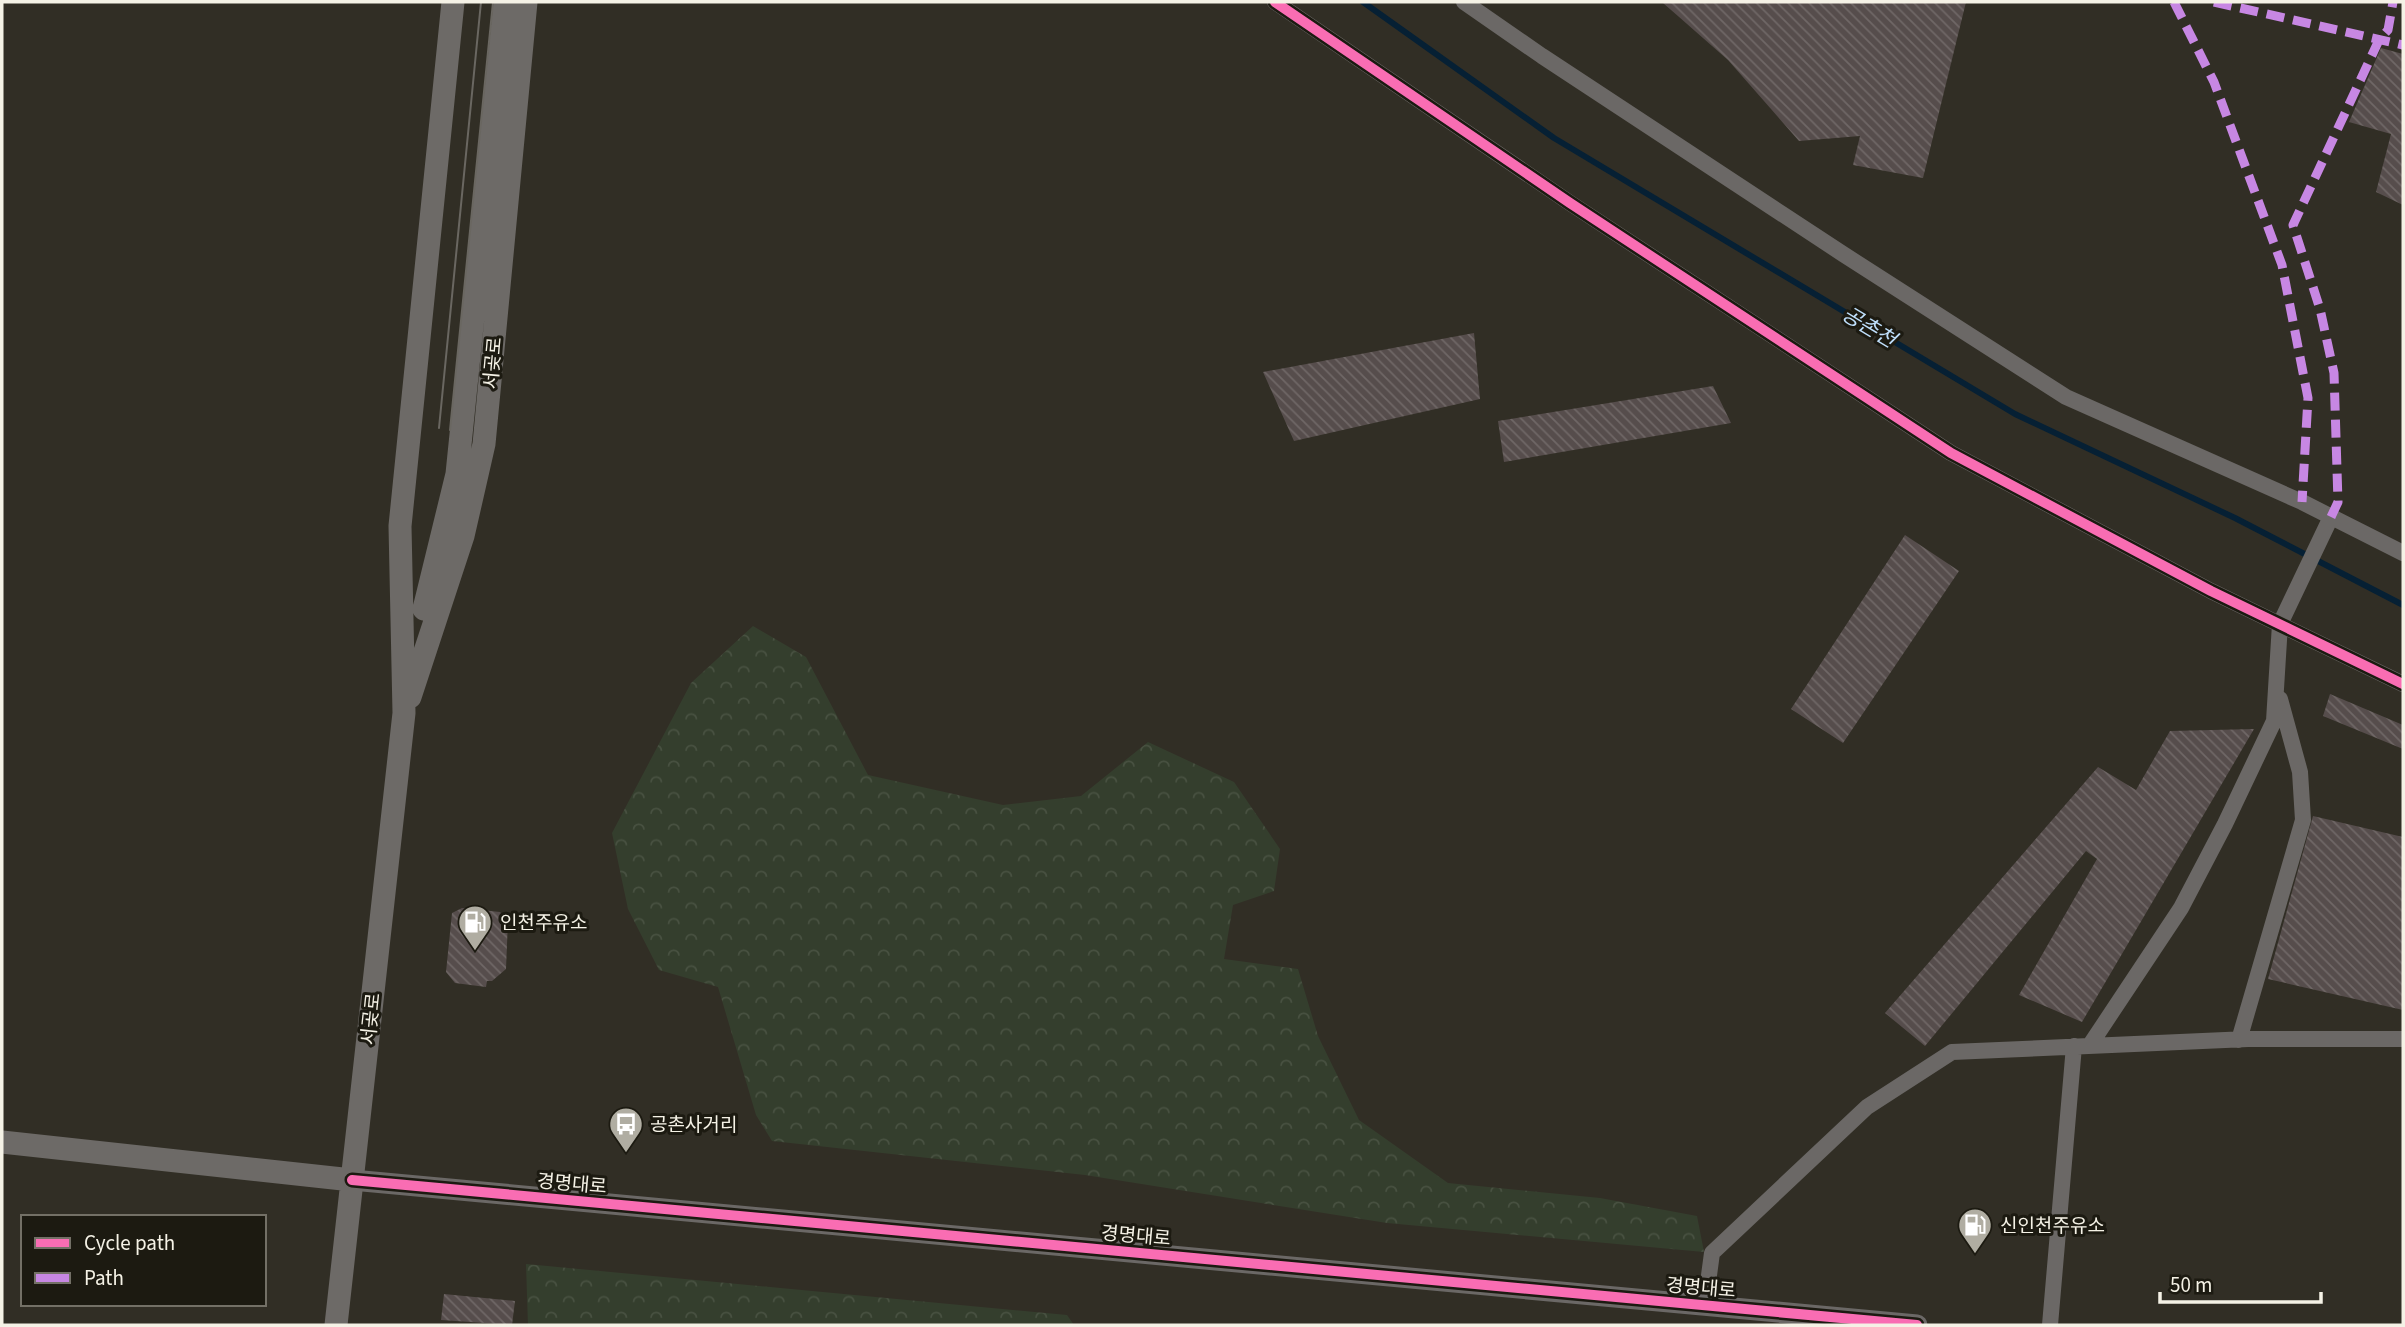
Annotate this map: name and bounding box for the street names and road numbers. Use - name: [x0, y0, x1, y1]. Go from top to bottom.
- street label: 서곶로: [478, 336, 509, 390]
- street label: 서곶로: [355, 992, 388, 1047]
- street label: 경명대로: [536, 1168, 608, 1201]
- street label: 경명대로: [1100, 1220, 1172, 1253]
- street label: 경명대로: [1665, 1272, 1737, 1305]

